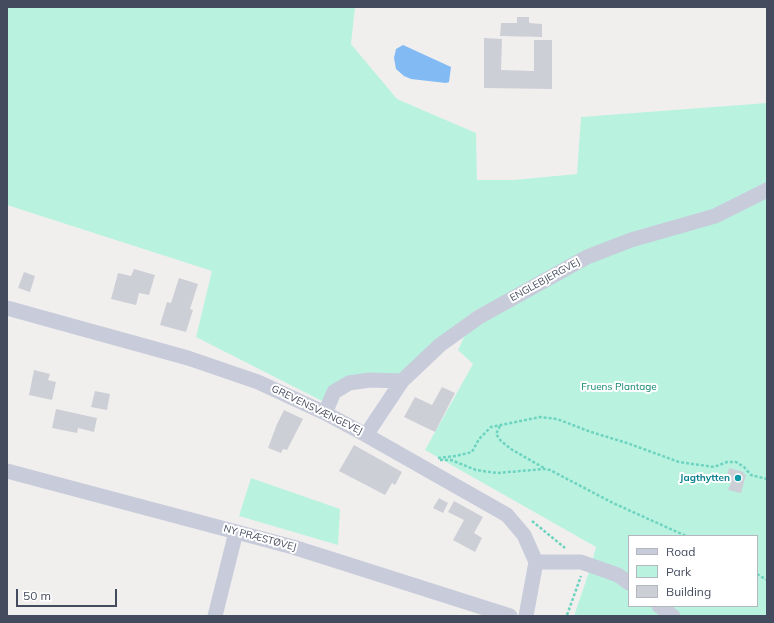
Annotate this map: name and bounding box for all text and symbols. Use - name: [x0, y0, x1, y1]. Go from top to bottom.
- street label: ENGLEBJERGVEJ: [508, 256, 582, 304]
- park label: Fruens Plantage: [581, 381, 657, 393]
- street label: GREVENSVÆNGEVEJ: [270, 383, 364, 437]
- place label: Jagthytten: [680, 472, 730, 484]
- marker: Jagthytten: [733, 473, 743, 483]
- street label: NY PRÆSTØVEJ: [222, 523, 298, 553]
- legend: [628, 535, 758, 607]
- text: Road: [666, 544, 695, 559]
- text: Park: [666, 564, 691, 579]
- scale bar: [18, 581, 119, 607]
- text: Building: [666, 584, 711, 599]
- text: 50 m: [23, 588, 51, 603]

